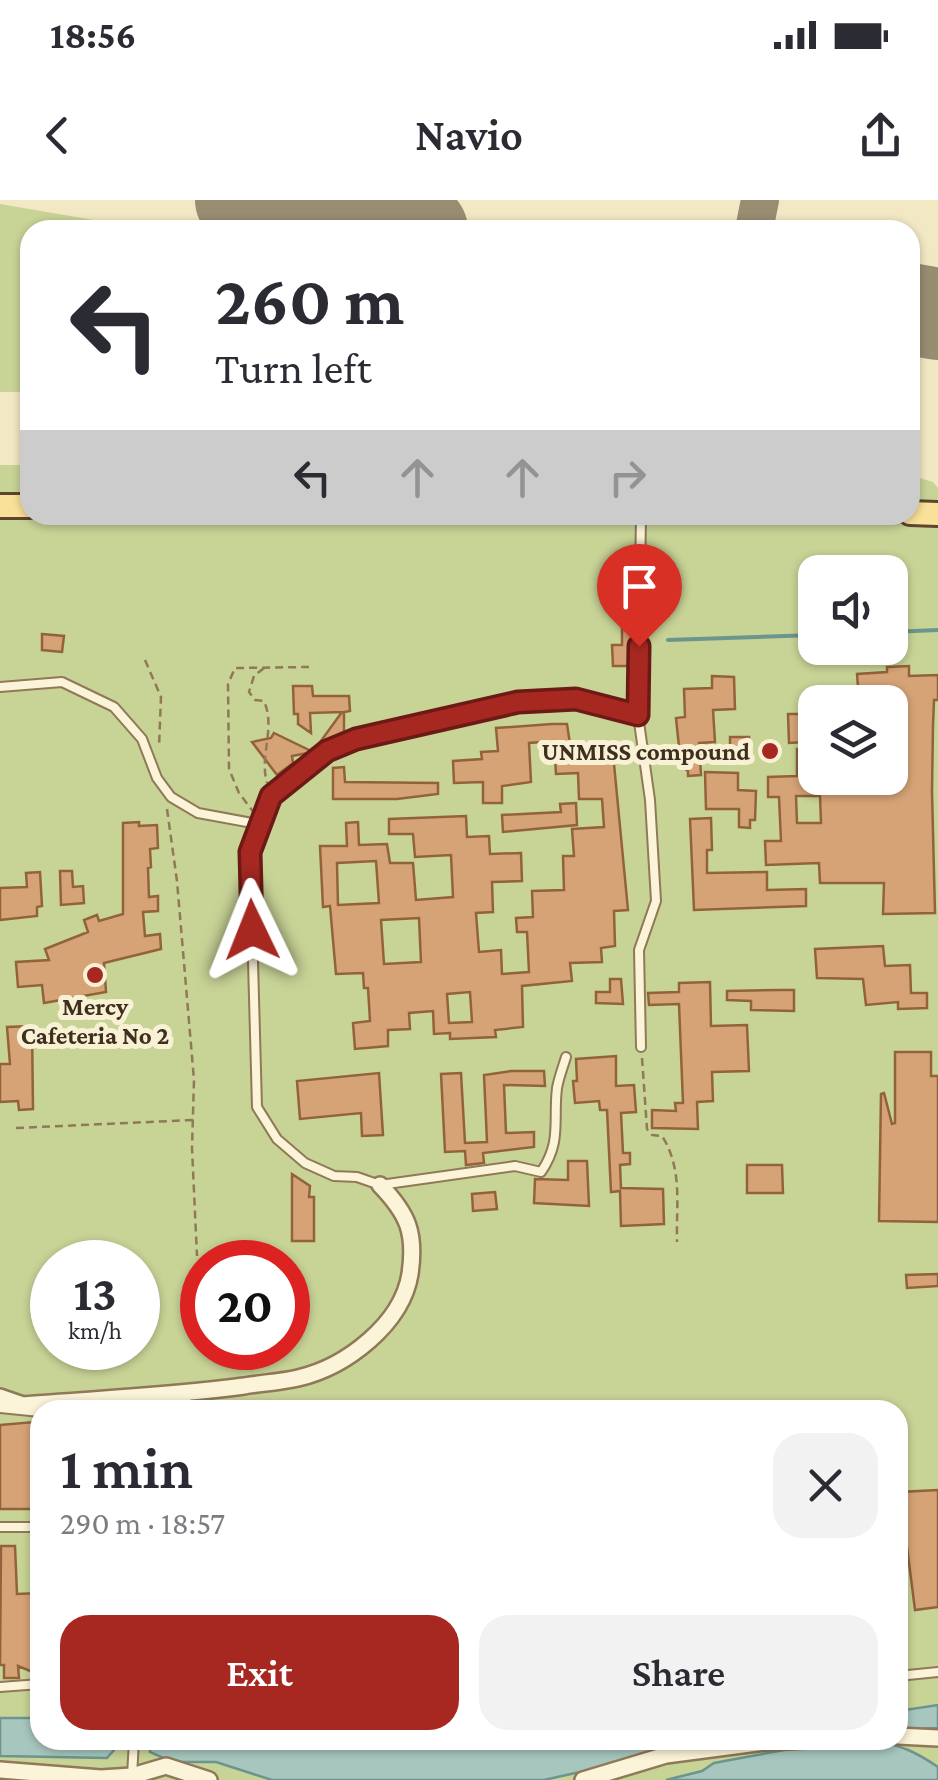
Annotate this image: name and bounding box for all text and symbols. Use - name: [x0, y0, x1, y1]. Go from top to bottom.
- text: 18:56: [50, 14, 136, 56]
- icon: back: [30, 108, 85, 163]
- icon: share: [853, 108, 908, 163]
- text: Navio: [415, 110, 523, 160]
- icon: left: [50, 260, 180, 390]
- text: 260 m: [215, 261, 404, 339]
- text: Turn left: [215, 343, 372, 393]
- icon: left: [285, 450, 340, 505]
- icon: ahead: [390, 450, 445, 505]
- icon: ahead: [495, 450, 550, 505]
- icon: right: [600, 450, 655, 505]
- pin: [597, 544, 682, 647]
- map controls: [798, 555, 908, 795]
- button: sound: [798, 555, 908, 665]
- icon: arrive: [612, 559, 667, 614]
- button: layers: [798, 685, 908, 795]
- place label: UNMISS compound: [542, 738, 750, 765]
- marker: UNMISS compound: [759, 740, 781, 762]
- position arrow: [200, 878, 304, 982]
- marker: Mercy Cafeteria No 2: [84, 964, 106, 986]
- place label: Mercy Cafeteria No 2: [21, 993, 170, 1049]
- speed limit sign: 20: [180, 1240, 310, 1370]
- text: 13: [73, 1265, 117, 1321]
- text: km/h: [68, 1317, 122, 1344]
- button: close: [773, 1433, 878, 1538]
- text: 1 min: [60, 1434, 193, 1501]
- text: 290 m · 18:57: [60, 1505, 225, 1541]
- button: Exit: [60, 1615, 459, 1730]
- button: Share: [479, 1615, 878, 1730]

